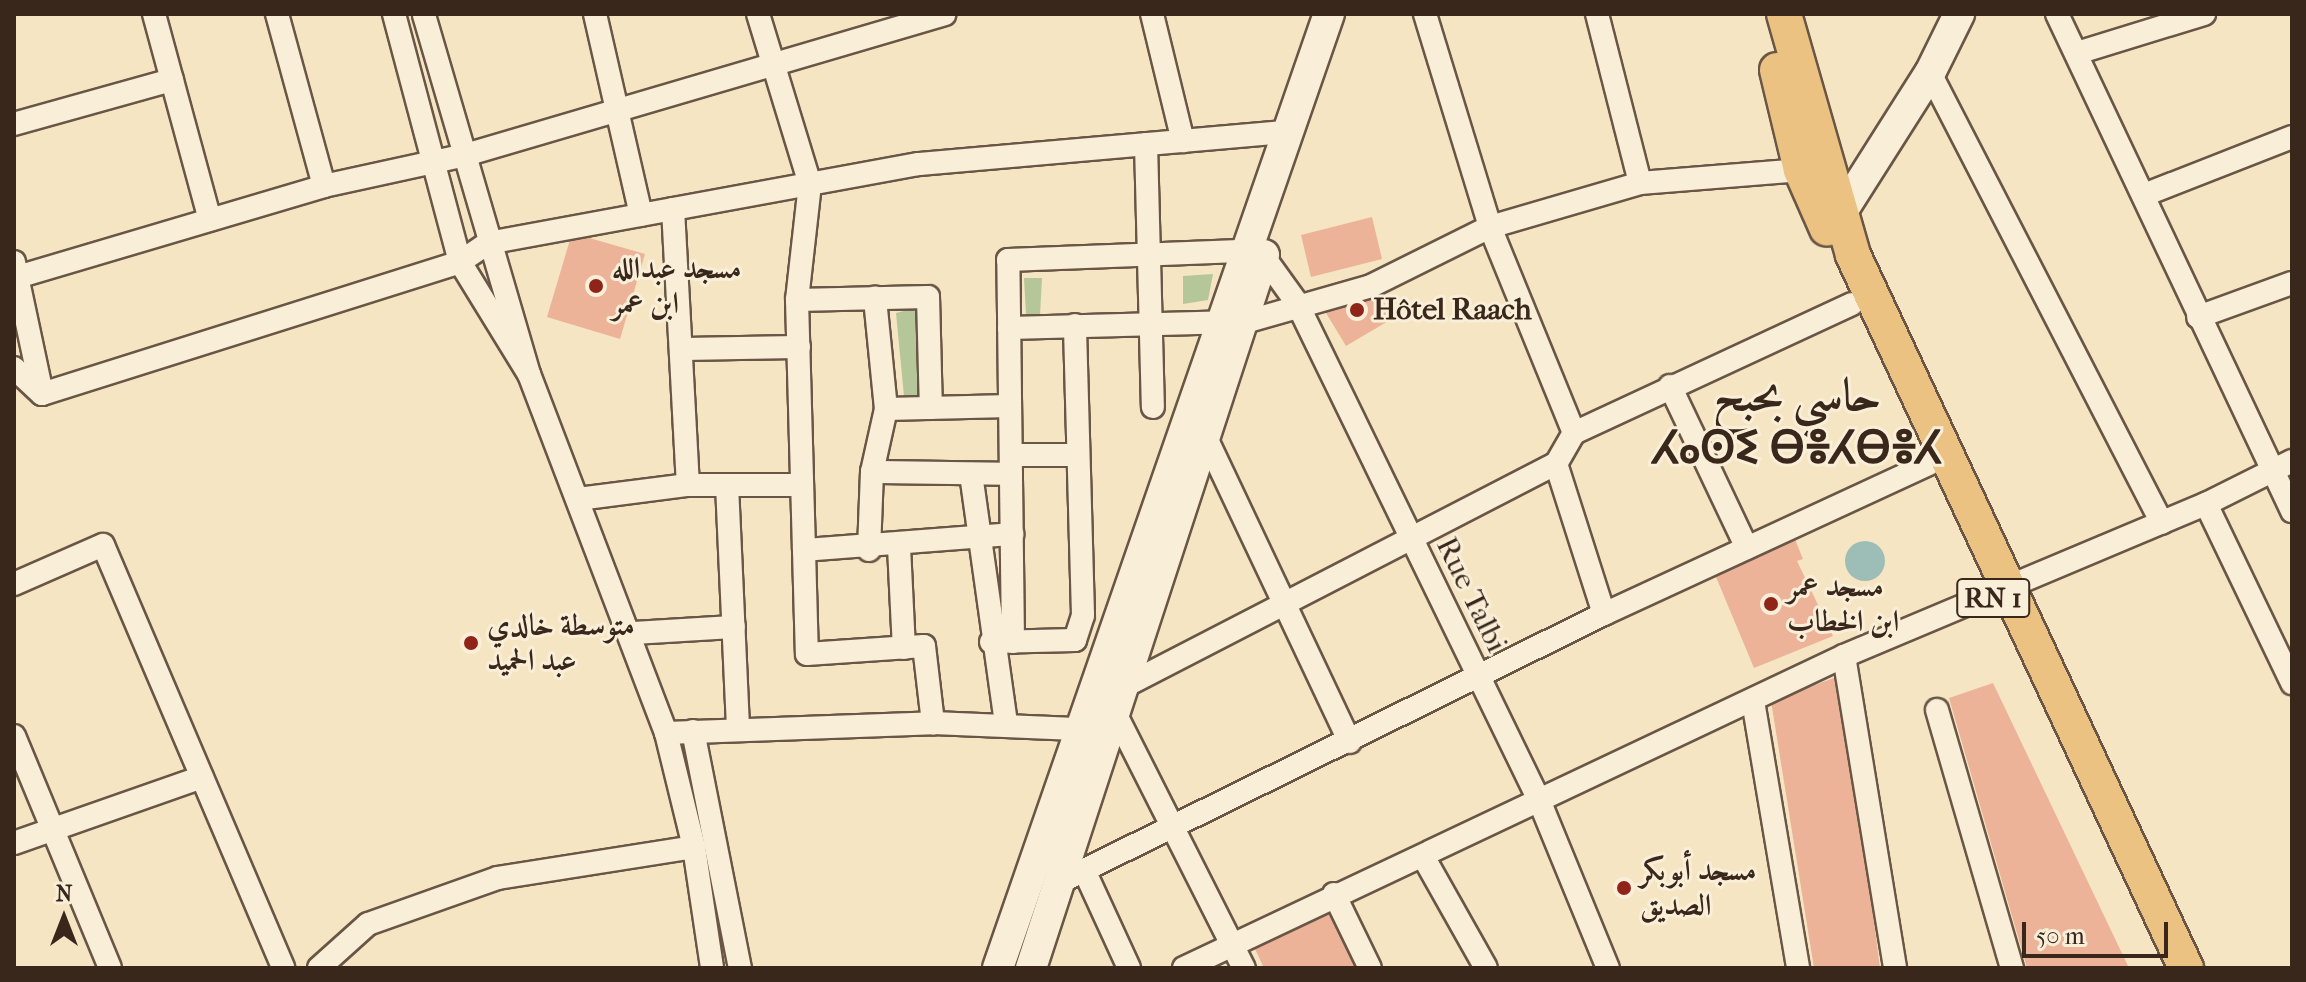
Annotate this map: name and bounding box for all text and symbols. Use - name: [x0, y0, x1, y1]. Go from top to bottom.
- place label: مسجد عبدالله ابن عمر: [612, 251, 741, 322]
- marker: مسجد عبدالله ابن عمر: [587, 277, 605, 295]
- place label: Hôtel Raach: [1373, 292, 1532, 328]
- marker: Hôtel Raach: [1348, 301, 1366, 319]
- district label: حاسي بحبح ⵃⴰⵙⵉ ⴱⴻⵃⴱⴻⵃ: [1652, 368, 1942, 476]
- street label: Rue Talbi: [1428, 532, 1514, 658]
- place label: مسجد عمر ابن الخطاب: [1787, 569, 1899, 640]
- road number: RN 1: [1955, 574, 2031, 622]
- marker: مسجد عمر ابن الخطاب: [1762, 595, 1780, 613]
- place label: متوسطة خالدي عبد الحميد: [487, 608, 635, 678]
- marker: متوسطة خالدي عبد الحميد: [462, 634, 480, 652]
- place label: مسجد أبوبكر الصديق: [1640, 853, 1756, 924]
- north arrow: [24, 878, 104, 958]
- marker: مسجد أبوبكر الصديق: [1615, 879, 1633, 897]
- text: N: [56, 881, 72, 907]
- scale bar: [2026, 906, 2172, 956]
- text: 50 m: [2036, 922, 2085, 950]

